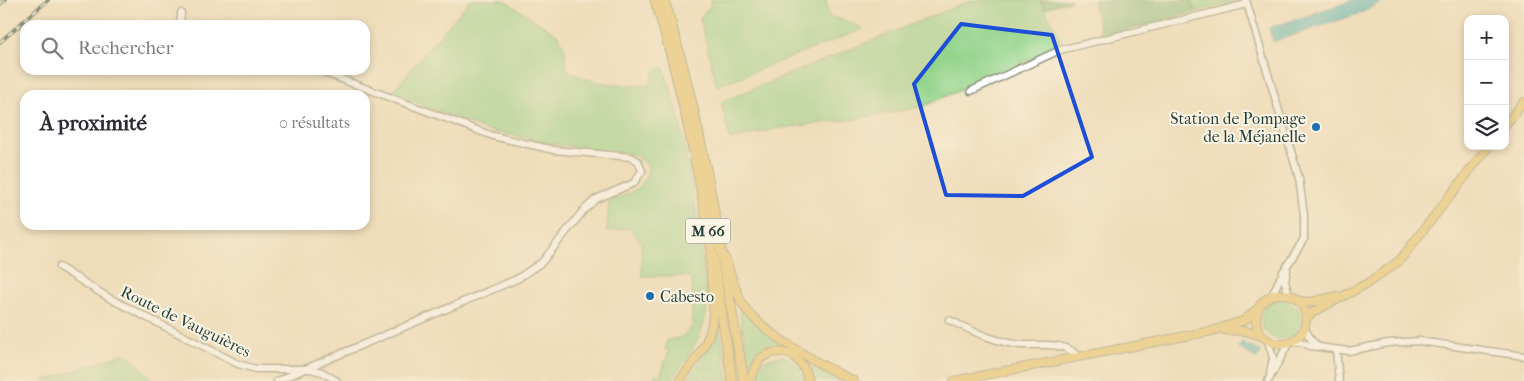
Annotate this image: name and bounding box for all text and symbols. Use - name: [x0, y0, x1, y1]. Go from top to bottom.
- map controls: [1464, 15, 1509, 150]
- button: +: [1464, 15, 1509, 60]
- search box: [20, 20, 370, 75]
- icon: search: [38, 34, 66, 62]
- text: Rechercher: [78, 37, 174, 59]
- button: −: [1464, 60, 1509, 105]
- button: layers: [1464, 105, 1509, 150]
- place label: Station de Pompage de la Méjanelle: [1170, 109, 1306, 146]
- text: À proximité: [40, 111, 147, 135]
- text: 0 résultats: [279, 113, 350, 132]
- marker: Station de Pompage de la Méjanelle: [1310, 121, 1322, 133]
- road number: M 66: [686, 218, 730, 244]
- street label: Route de Vauguières: [118, 282, 254, 361]
- place label: Cabesto: [660, 287, 714, 306]
- marker: Cabesto: [644, 290, 656, 302]

